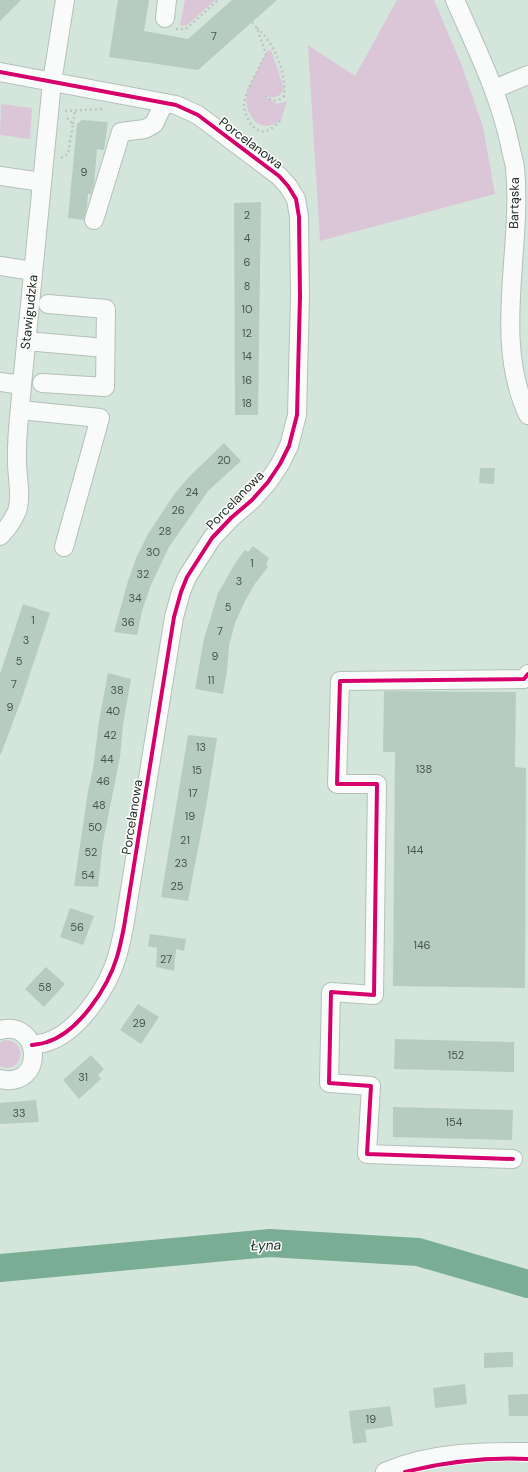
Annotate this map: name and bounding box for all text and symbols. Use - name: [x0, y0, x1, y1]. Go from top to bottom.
- house number: 7: [211, 29, 217, 43]
- street label: Porcelanowa: [216, 113, 286, 173]
- house number: 9: [81, 165, 88, 179]
- street label: Bartąska: [505, 177, 523, 229]
- house number: 2: [244, 208, 250, 222]
- house number: 4: [244, 231, 251, 245]
- house number: 6: [244, 255, 251, 269]
- street label: Stawigudzka: [17, 274, 41, 350]
- house number: 8: [244, 279, 250, 293]
- house number: 10: [242, 302, 252, 316]
- house number: 12: [242, 326, 252, 340]
- house number: 14: [242, 349, 252, 363]
- house number: 16: [242, 373, 252, 387]
- house number: 18: [242, 396, 252, 410]
- house number: 20: [217, 453, 231, 467]
- street label: Porcelanowa: [203, 467, 267, 533]
- house number: 24: [186, 485, 199, 499]
- house number: 26: [171, 503, 185, 517]
- house number: 28: [159, 524, 171, 538]
- house number: 30: [146, 545, 160, 559]
- house number: 1: [250, 556, 254, 570]
- house number: 32: [137, 567, 149, 581]
- house number: 3: [236, 574, 242, 588]
- house number: 34: [128, 591, 142, 605]
- house number: 5: [225, 600, 232, 614]
- house number: 1: [31, 613, 35, 627]
- house number: 36: [121, 615, 135, 629]
- house number: 7: [217, 624, 223, 638]
- house number: 3: [23, 633, 29, 647]
- house number: 9: [212, 649, 219, 663]
- house number: 5: [16, 654, 23, 668]
- house number: 11: [208, 673, 214, 687]
- house number: 7: [11, 677, 17, 691]
- house number: 38: [110, 683, 124, 697]
- house number: 9: [7, 700, 14, 714]
- house number: 40: [106, 704, 120, 718]
- house number: 42: [103, 728, 117, 742]
- house number: 13: [196, 740, 206, 754]
- house number: 44: [100, 752, 114, 766]
- house number: 138: [416, 762, 432, 776]
- house number: 15: [192, 763, 202, 777]
- house number: 46: [96, 774, 110, 788]
- street label: Porcelanowa: [118, 778, 146, 856]
- house number: 17: [188, 786, 198, 800]
- house number: 48: [92, 798, 106, 812]
- house number: 19: [185, 809, 195, 823]
- house number: 50: [88, 820, 102, 834]
- house number: 21: [180, 833, 190, 847]
- house number: 144: [407, 843, 424, 857]
- house number: 52: [85, 845, 97, 859]
- house number: 23: [175, 856, 187, 870]
- house number: 54: [81, 868, 95, 882]
- house number: 25: [170, 879, 184, 893]
- house number: 56: [70, 920, 84, 934]
- house number: 146: [413, 938, 431, 952]
- house number: 27: [160, 952, 172, 966]
- house number: 58: [38, 980, 52, 994]
- house number: 29: [132, 1016, 146, 1030]
- house number: 152: [448, 1048, 464, 1062]
- house number: 31: [78, 1070, 88, 1084]
- house number: 33: [12, 1106, 26, 1120]
- house number: 154: [446, 1115, 463, 1129]
- water label: Łyna: [250, 1235, 282, 1255]
- house number: 19: [366, 1412, 376, 1426]

